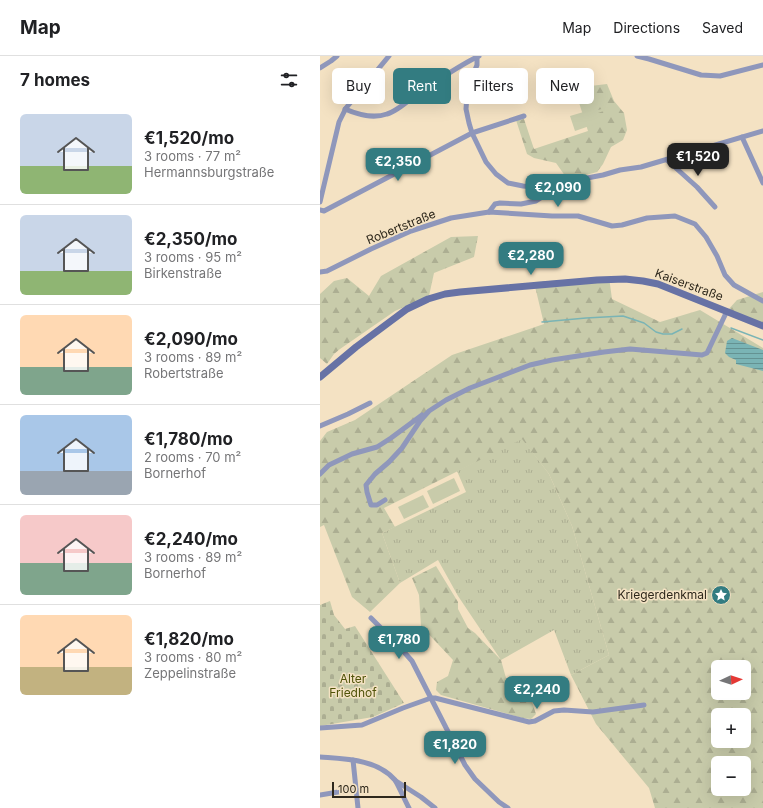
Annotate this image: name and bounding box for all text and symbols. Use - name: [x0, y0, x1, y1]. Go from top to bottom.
- text: Map: [20, 16, 61, 39]
- text: Map: [562, 19, 591, 36]
- text: Directions: [613, 19, 680, 36]
- text: Saved: [702, 19, 743, 36]
- chip: Buy: [332, 68, 385, 104]
- chip: Rent: [393, 68, 451, 104]
- chip: Filters: [459, 68, 528, 104]
- chip: New: [536, 68, 594, 104]
- icon: filters: [278, 69, 300, 91]
- text: 7 homes: [20, 70, 90, 90]
- text: €1,520/mo: [144, 128, 234, 148]
- icon: home: [52, 130, 100, 178]
- pin: €1,520: [665, 143, 731, 177]
- text: 3 rooms · 77 m²: [144, 148, 241, 164]
- pin: €2,350: [365, 148, 431, 182]
- text: €1,520: [676, 148, 720, 164]
- text: €2,350: [375, 153, 421, 169]
- text: Hermannsburgstraße: [144, 164, 274, 180]
- pin: €2,090: [525, 174, 591, 208]
- text: €2,090: [534, 179, 582, 195]
- street label: Robertstraße: [364, 206, 438, 247]
- text: €2,350/mo: [144, 229, 237, 249]
- icon: home: [52, 231, 100, 279]
- pin: €2,280: [498, 242, 564, 276]
- text: €2,280: [508, 247, 554, 263]
- text: 3 rooms · 95 m²: [144, 249, 242, 265]
- text: Birkenstraße: [144, 265, 222, 281]
- street label: Kaiserstraße: [653, 265, 725, 304]
- text: €2,090/mo: [144, 329, 238, 349]
- icon: home: [52, 331, 100, 379]
- text: 3 rooms · 89 m²: [144, 349, 242, 365]
- text: Robertstraße: [144, 365, 224, 381]
- text: €1,780/mo: [144, 429, 233, 449]
- icon: home: [52, 431, 100, 479]
- text: 2 rooms · 70 m²: [144, 449, 241, 465]
- text: Bornerhof: [144, 465, 206, 481]
- text: €2,240/mo: [144, 529, 238, 549]
- icon: home: [52, 531, 100, 579]
- text: 3 rooms · 89 m²: [144, 549, 242, 565]
- text: Bornerhof: [144, 565, 206, 581]
- place icon: Kriegerdenkmal: [710, 584, 732, 606]
- place label: Kriegerdenkmal: [617, 587, 707, 602]
- pin: €1,780: [366, 626, 432, 660]
- text: €1,820/mo: [144, 629, 234, 649]
- icon: home: [52, 631, 100, 679]
- text: €1,780: [377, 631, 421, 647]
- text: 3 rooms · 80 m²: [144, 649, 242, 665]
- north arrow: [711, 660, 751, 700]
- map controls: [711, 660, 751, 796]
- text: Zeppelinstraße: [144, 665, 236, 681]
- park label: Alter Friedhof: [329, 671, 377, 700]
- pin: €2,240: [504, 676, 570, 710]
- text: €2,240: [514, 681, 560, 697]
- button: +: [711, 708, 751, 748]
- pin: €1,820: [422, 731, 488, 765]
- text: €1,820: [433, 736, 477, 752]
- button: −: [711, 756, 751, 796]
- scale bar: [332, 780, 406, 799]
- text: 100 m: [338, 782, 369, 796]

